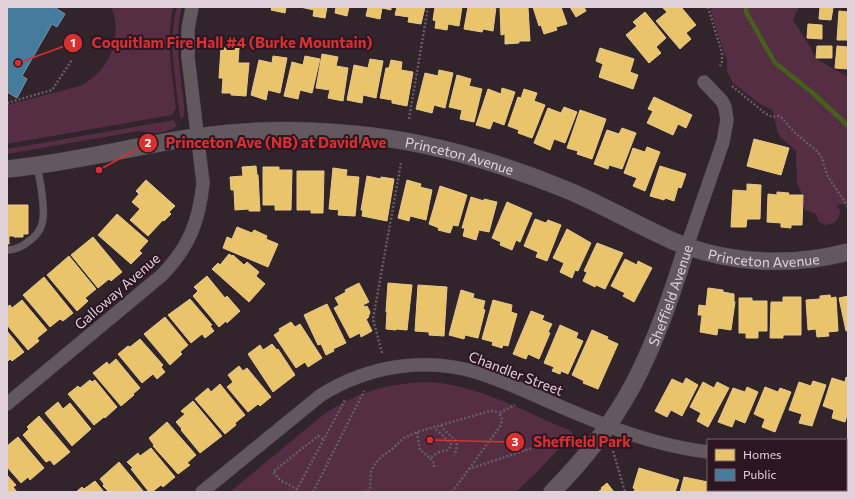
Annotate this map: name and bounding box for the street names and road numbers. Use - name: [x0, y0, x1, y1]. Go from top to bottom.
- street label: Princeton Avenue: [404, 133, 516, 178]
- street label: Sheffield Avenue: [644, 242, 695, 348]
- street label: Princeton Avenue: [706, 245, 820, 270]
- street label: Galloway Avenue: [71, 249, 163, 333]
- street label: Chandler Street: [466, 347, 566, 399]

